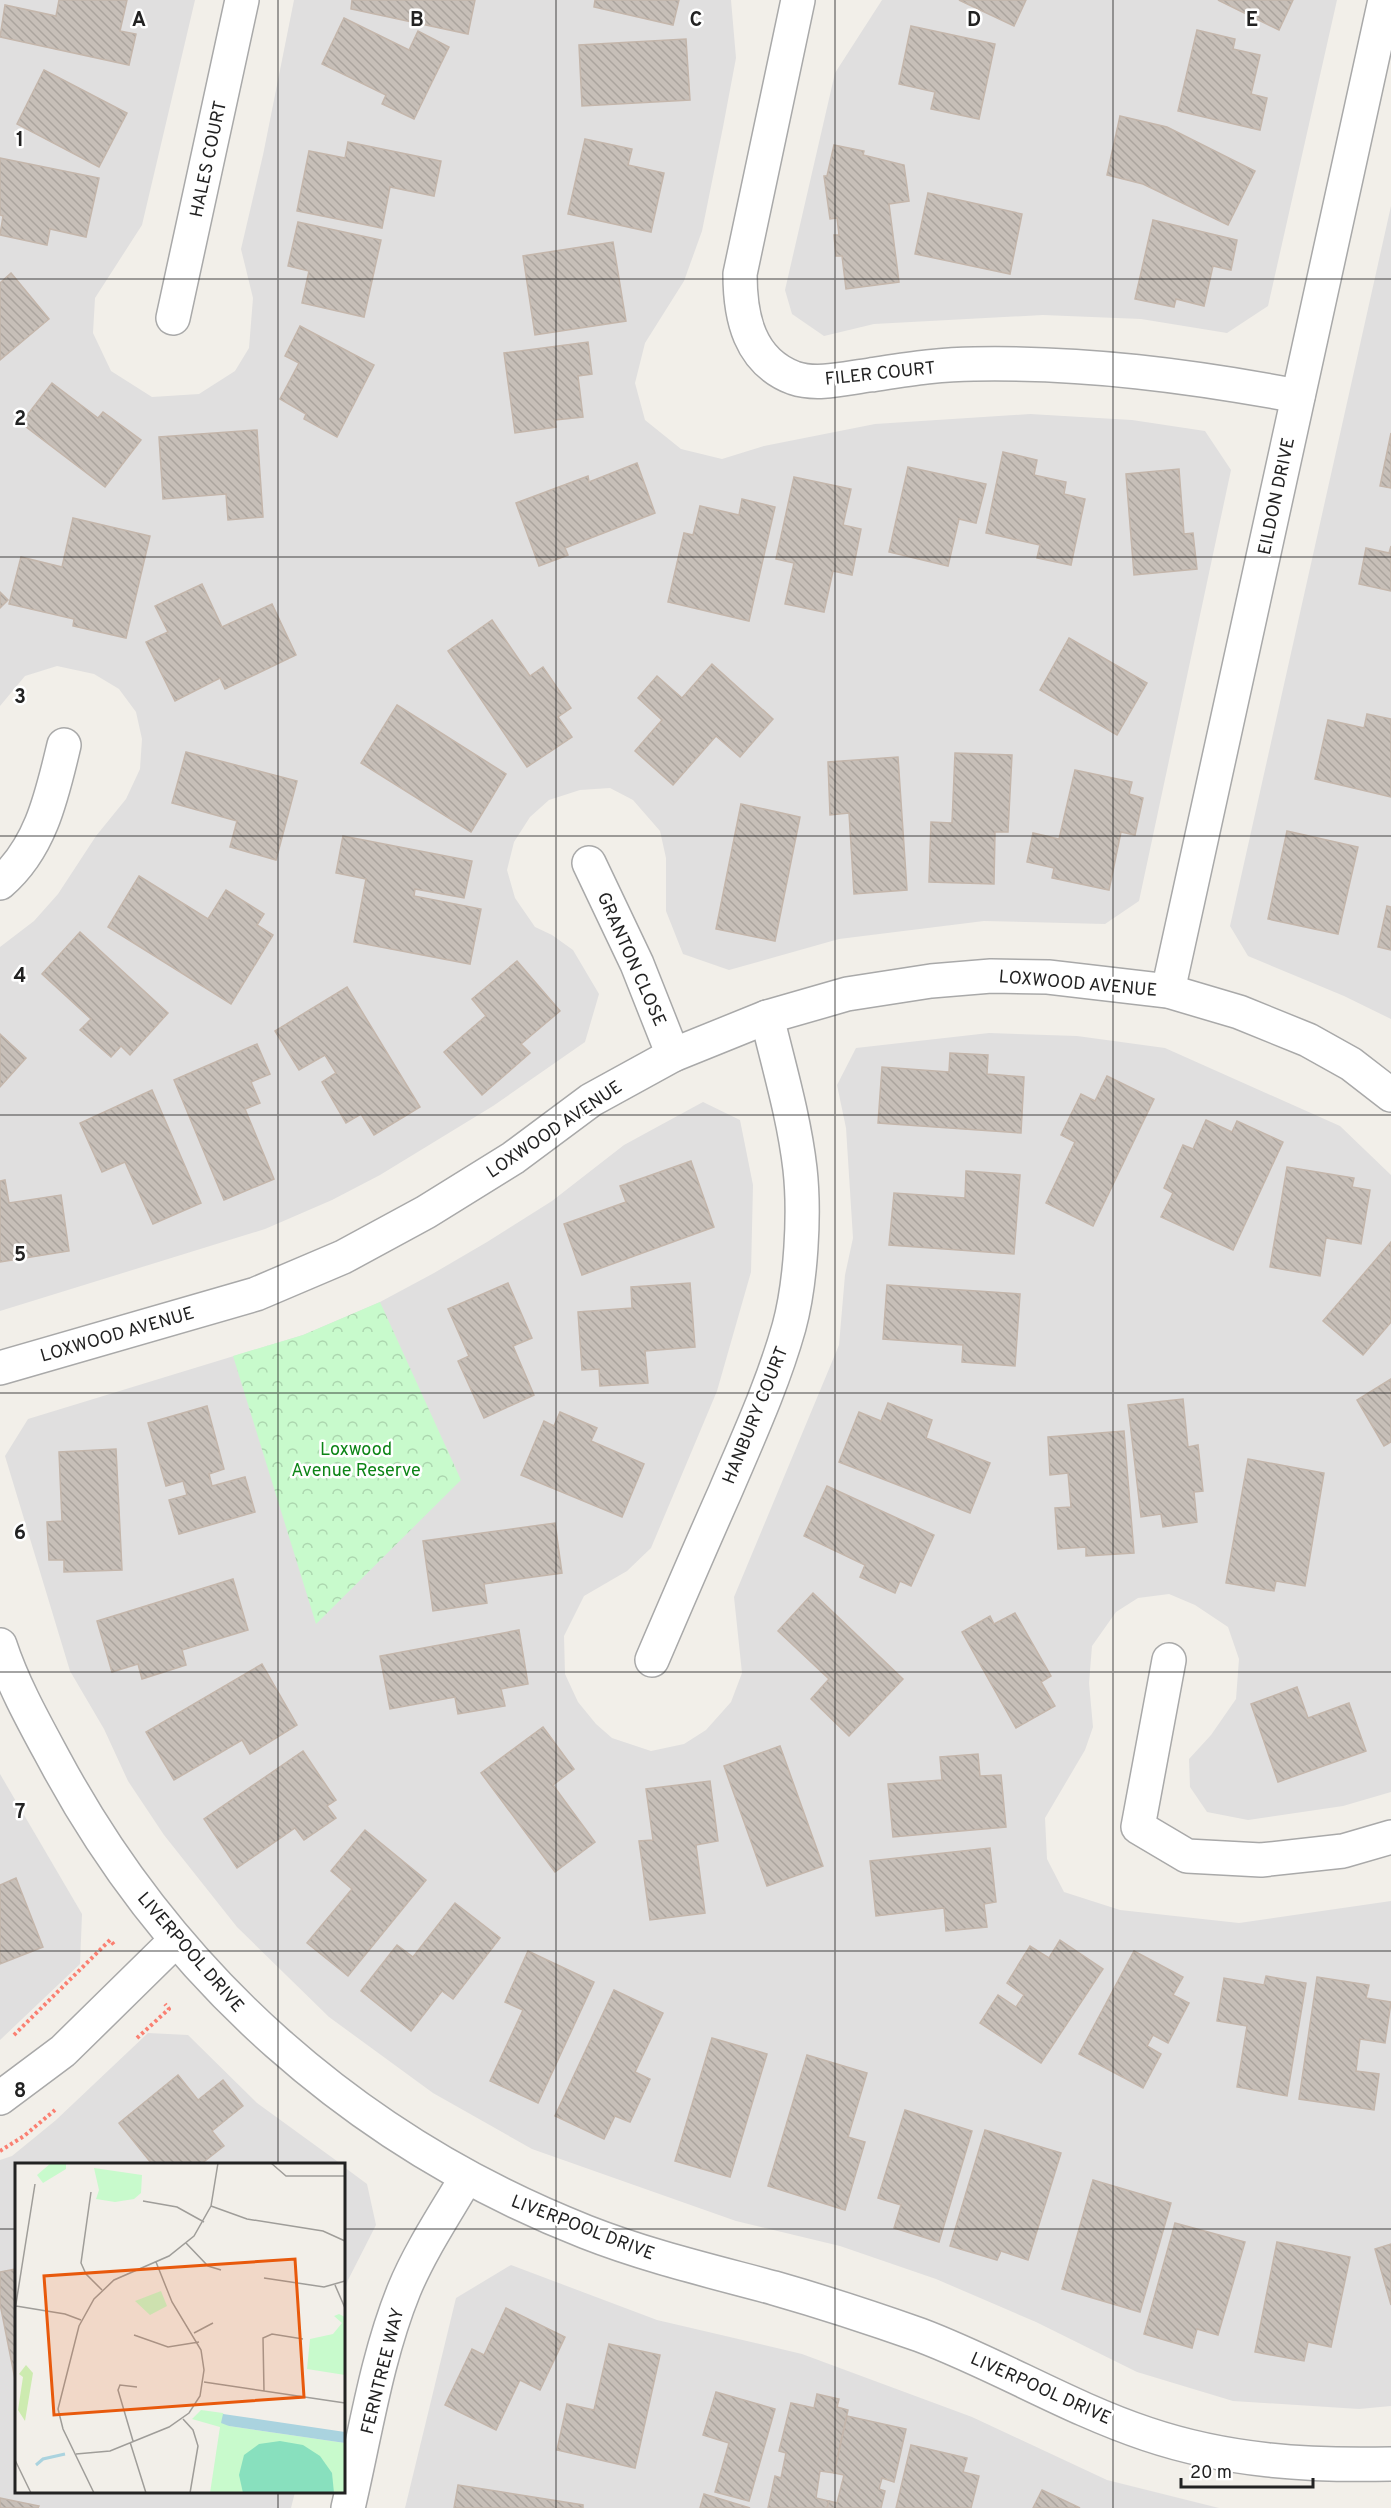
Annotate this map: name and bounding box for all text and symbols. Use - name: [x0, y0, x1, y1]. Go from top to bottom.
- text: A: [132, 8, 146, 34]
- text: B: [410, 8, 424, 34]
- text: C: [690, 8, 702, 34]
- text: D: [967, 8, 981, 34]
- text: E: [1246, 8, 1258, 34]
- street label: HALES COURT: [186, 99, 233, 220]
- text: 1: [16, 128, 24, 154]
- street label: FILER COURT: [824, 357, 937, 392]
- text: 2: [14, 407, 26, 433]
- street label: EILDON DRIVE: [1254, 436, 1301, 557]
- text: 3: [14, 685, 26, 711]
- street label: GRANTON CLOSE: [591, 889, 671, 1030]
- text: 4: [14, 964, 26, 990]
- street label: LOXWOOD AVENUE: [998, 966, 1158, 1003]
- street label: LOXWOOD AVENUE: [482, 1076, 627, 1184]
- text: 5: [14, 1243, 26, 1269]
- street label: LOXWOOD AVENUE: [38, 1302, 197, 1368]
- street label: HANBURY COURT: [718, 1343, 795, 1488]
- park label: Loxwood Avenue Reserve: [291, 1439, 421, 1483]
- text: 6: [14, 1521, 26, 1547]
- text: 7: [15, 1800, 25, 1826]
- street label: LIVERPOOL DRIVE: [131, 1888, 248, 2018]
- text: 8: [14, 2079, 26, 2105]
- inset map: [15, 2163, 345, 2493]
- street label: LIVERPOOL DRIVE: [507, 2190, 658, 2266]
- street label: FERNTREE WAY: [357, 2306, 410, 2437]
- street label: LIVERPOOL DRIVE: [966, 2348, 1114, 2431]
- scale bar: [1181, 2451, 1313, 2489]
- text: 20 m: [1190, 2462, 1232, 2485]

